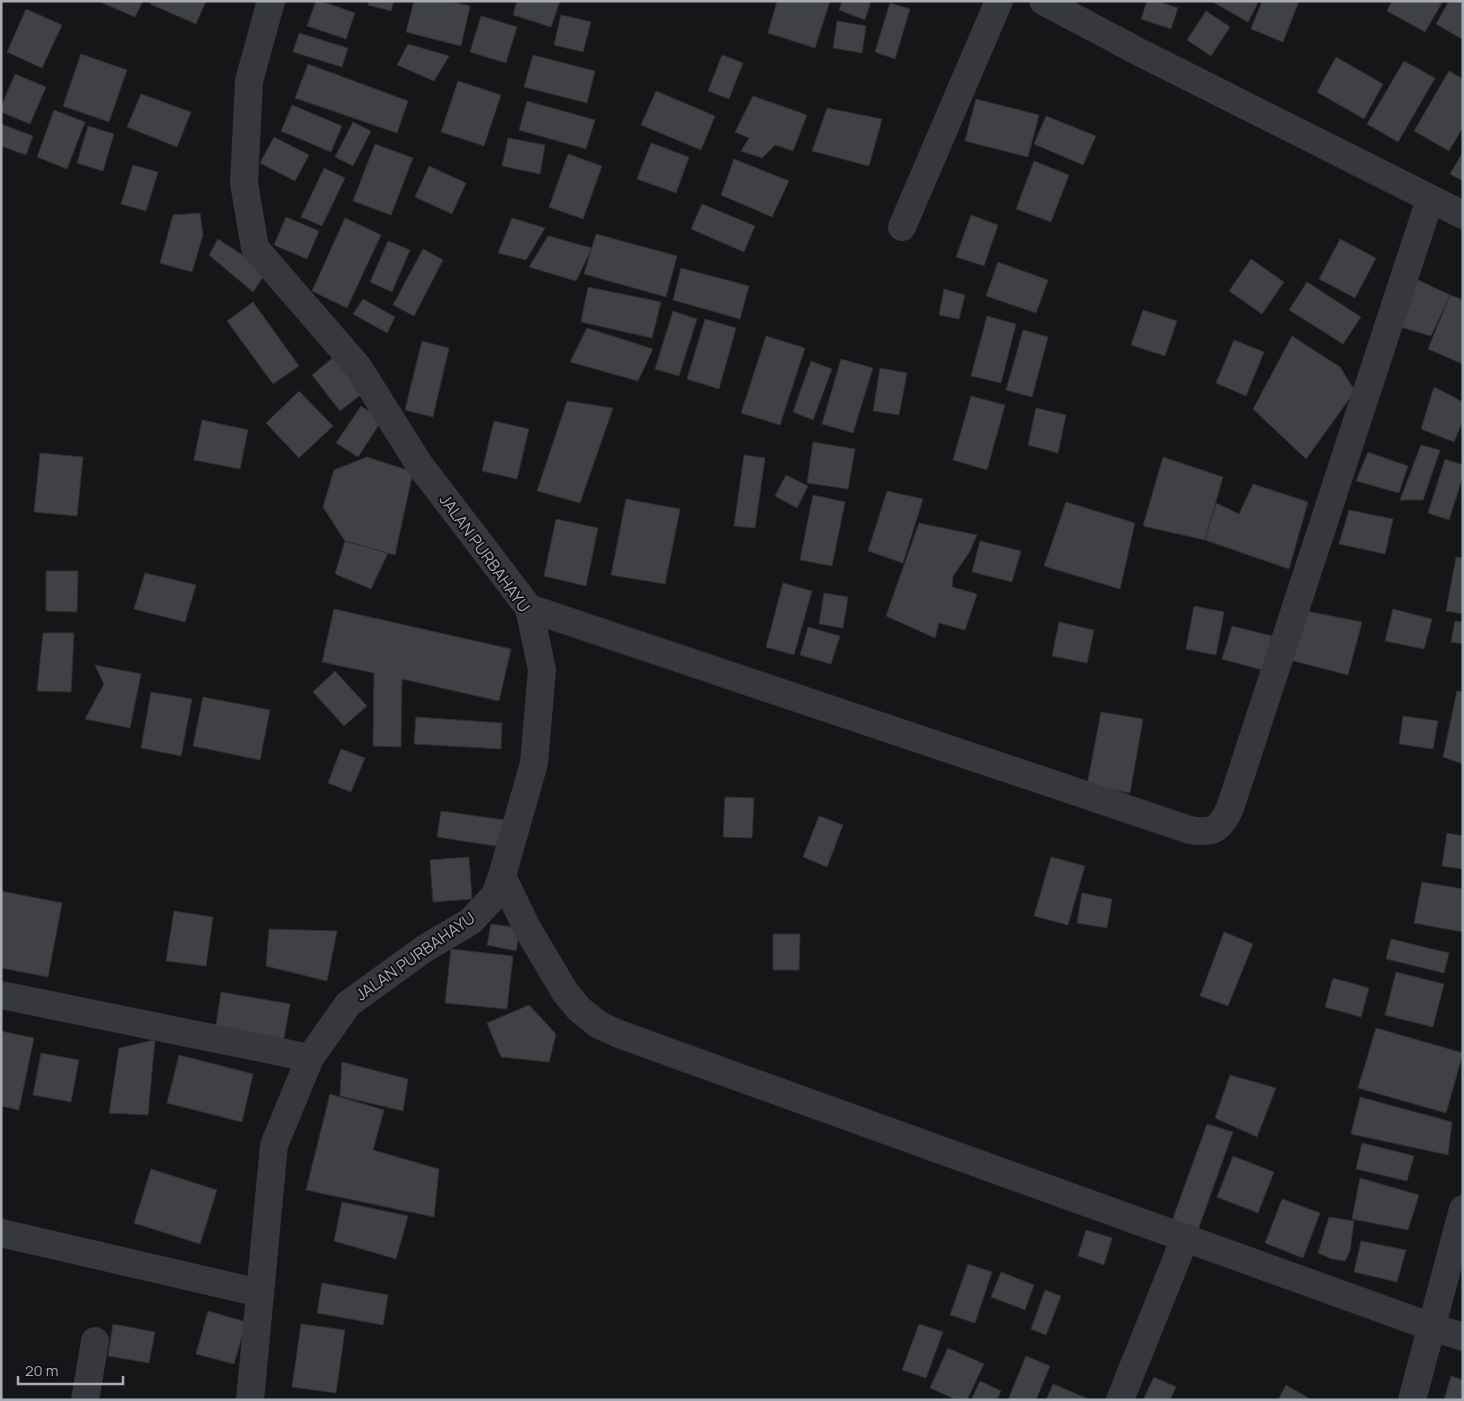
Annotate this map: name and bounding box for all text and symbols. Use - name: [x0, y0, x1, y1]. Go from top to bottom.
- street label: JALAN PURBAHAYU: [435, 490, 535, 616]
- street label: JALAN PURBAHAYU: [351, 907, 479, 1005]
- scale bar: [18, 1354, 122, 1386]
- text: 20 m: [25, 1360, 58, 1381]

